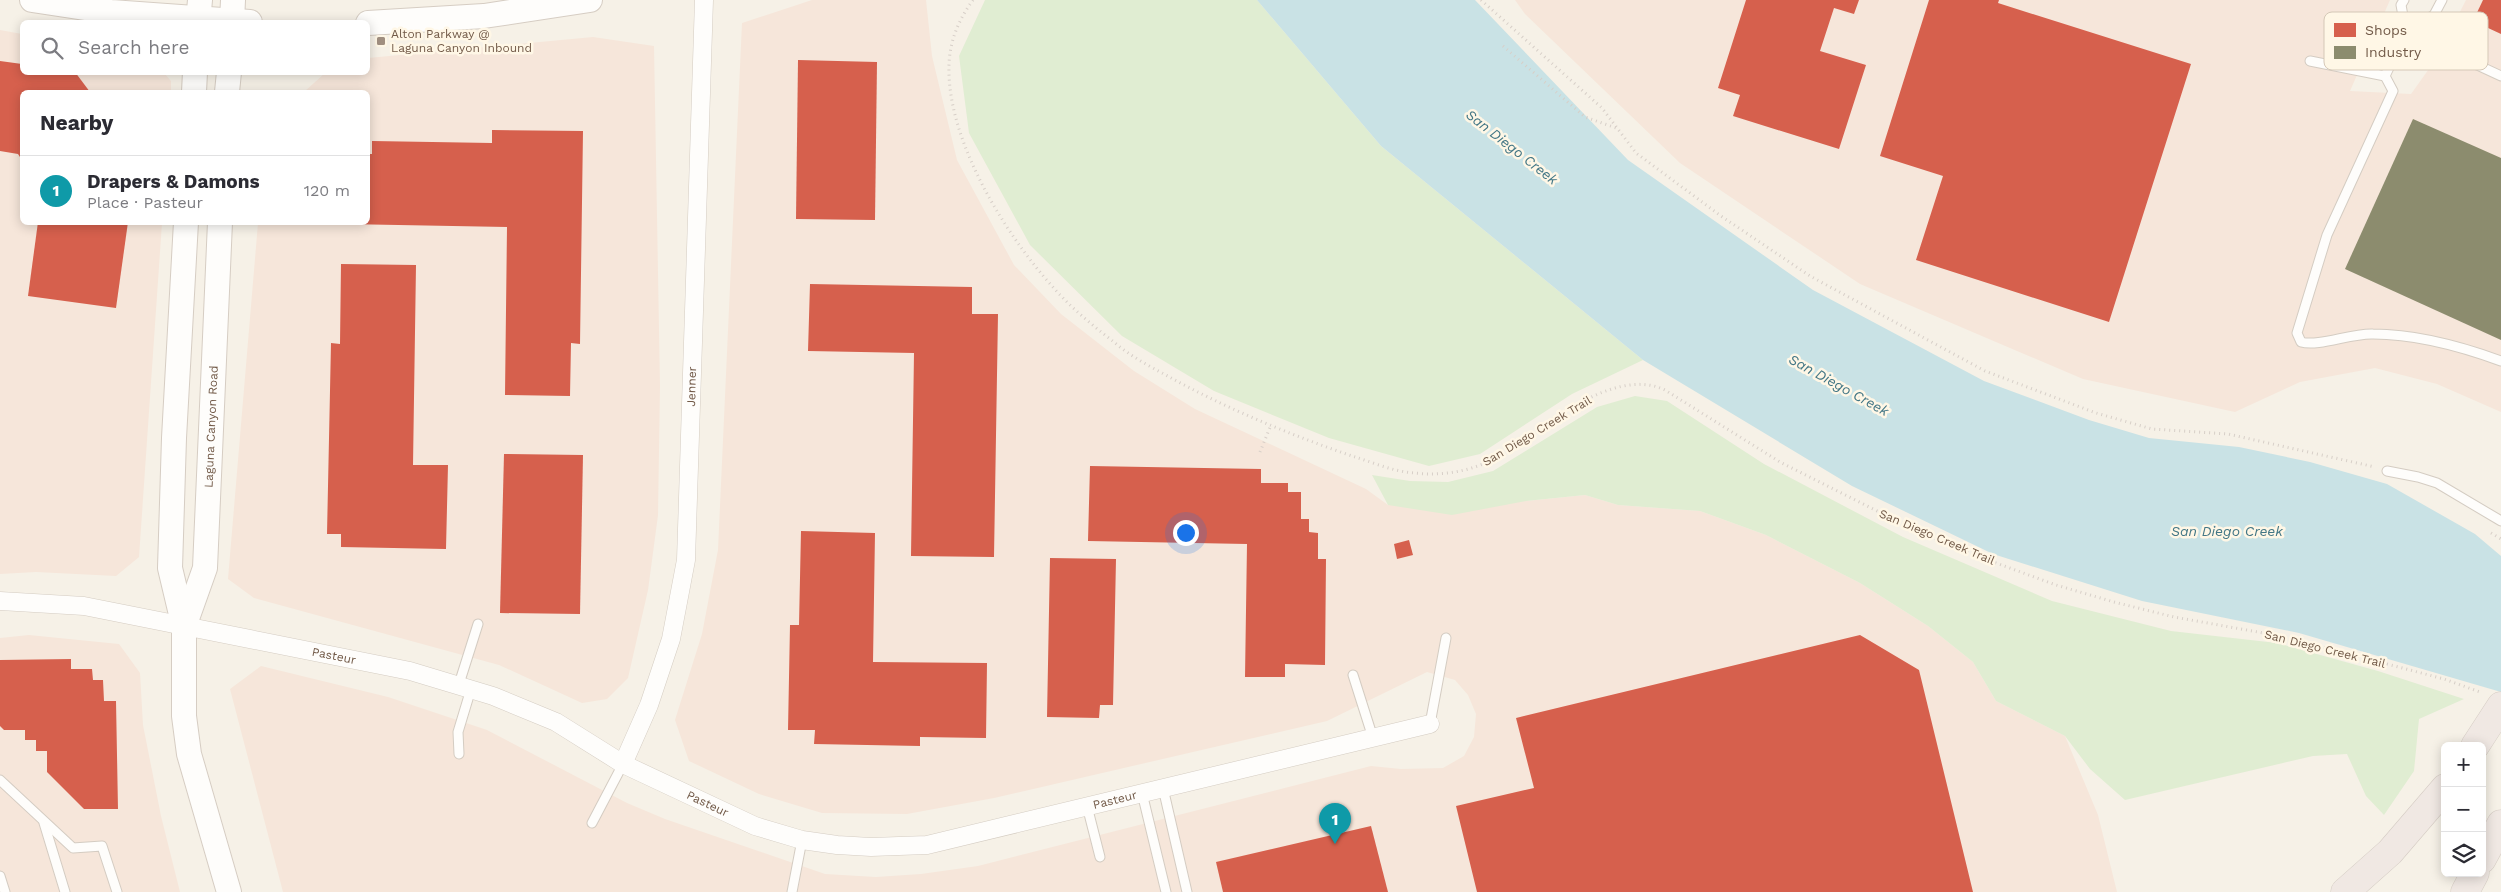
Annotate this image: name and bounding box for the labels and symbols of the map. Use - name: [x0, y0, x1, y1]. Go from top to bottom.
- legend: [2324, 12, 2488, 70]
- text: Shops: [2365, 22, 2407, 38]
- place label: Alton Parkway @ Laguna Canyon Inbound: [391, 27, 532, 55]
- marker: Alton Parkway @ Laguna Canyon Inbound: [375, 35, 387, 47]
- text: Industry: [2365, 44, 2422, 60]
- water label: San Diego Creek: [1463, 106, 1561, 188]
- water label: San Diego Creek: [1786, 351, 1892, 419]
- street label: Laguna Canyon Road: [201, 365, 221, 488]
- street label: Jenner: [684, 366, 699, 407]
- street label: San Diego Creek Trail: [1480, 393, 1594, 469]
- street label: San Diego Creek Trail: [1877, 506, 1997, 568]
- your location: [1173, 520, 1199, 546]
- water label: San Diego Creek: [2171, 523, 2283, 539]
- street label: San Diego Creek Trail: [2263, 627, 2387, 671]
- street label: Pasteur: [311, 645, 357, 667]
- street label: Pasteur: [684, 788, 731, 820]
- street label: Pasteur: [1091, 788, 1138, 812]
- pin: 1: [1319, 803, 1351, 844]

